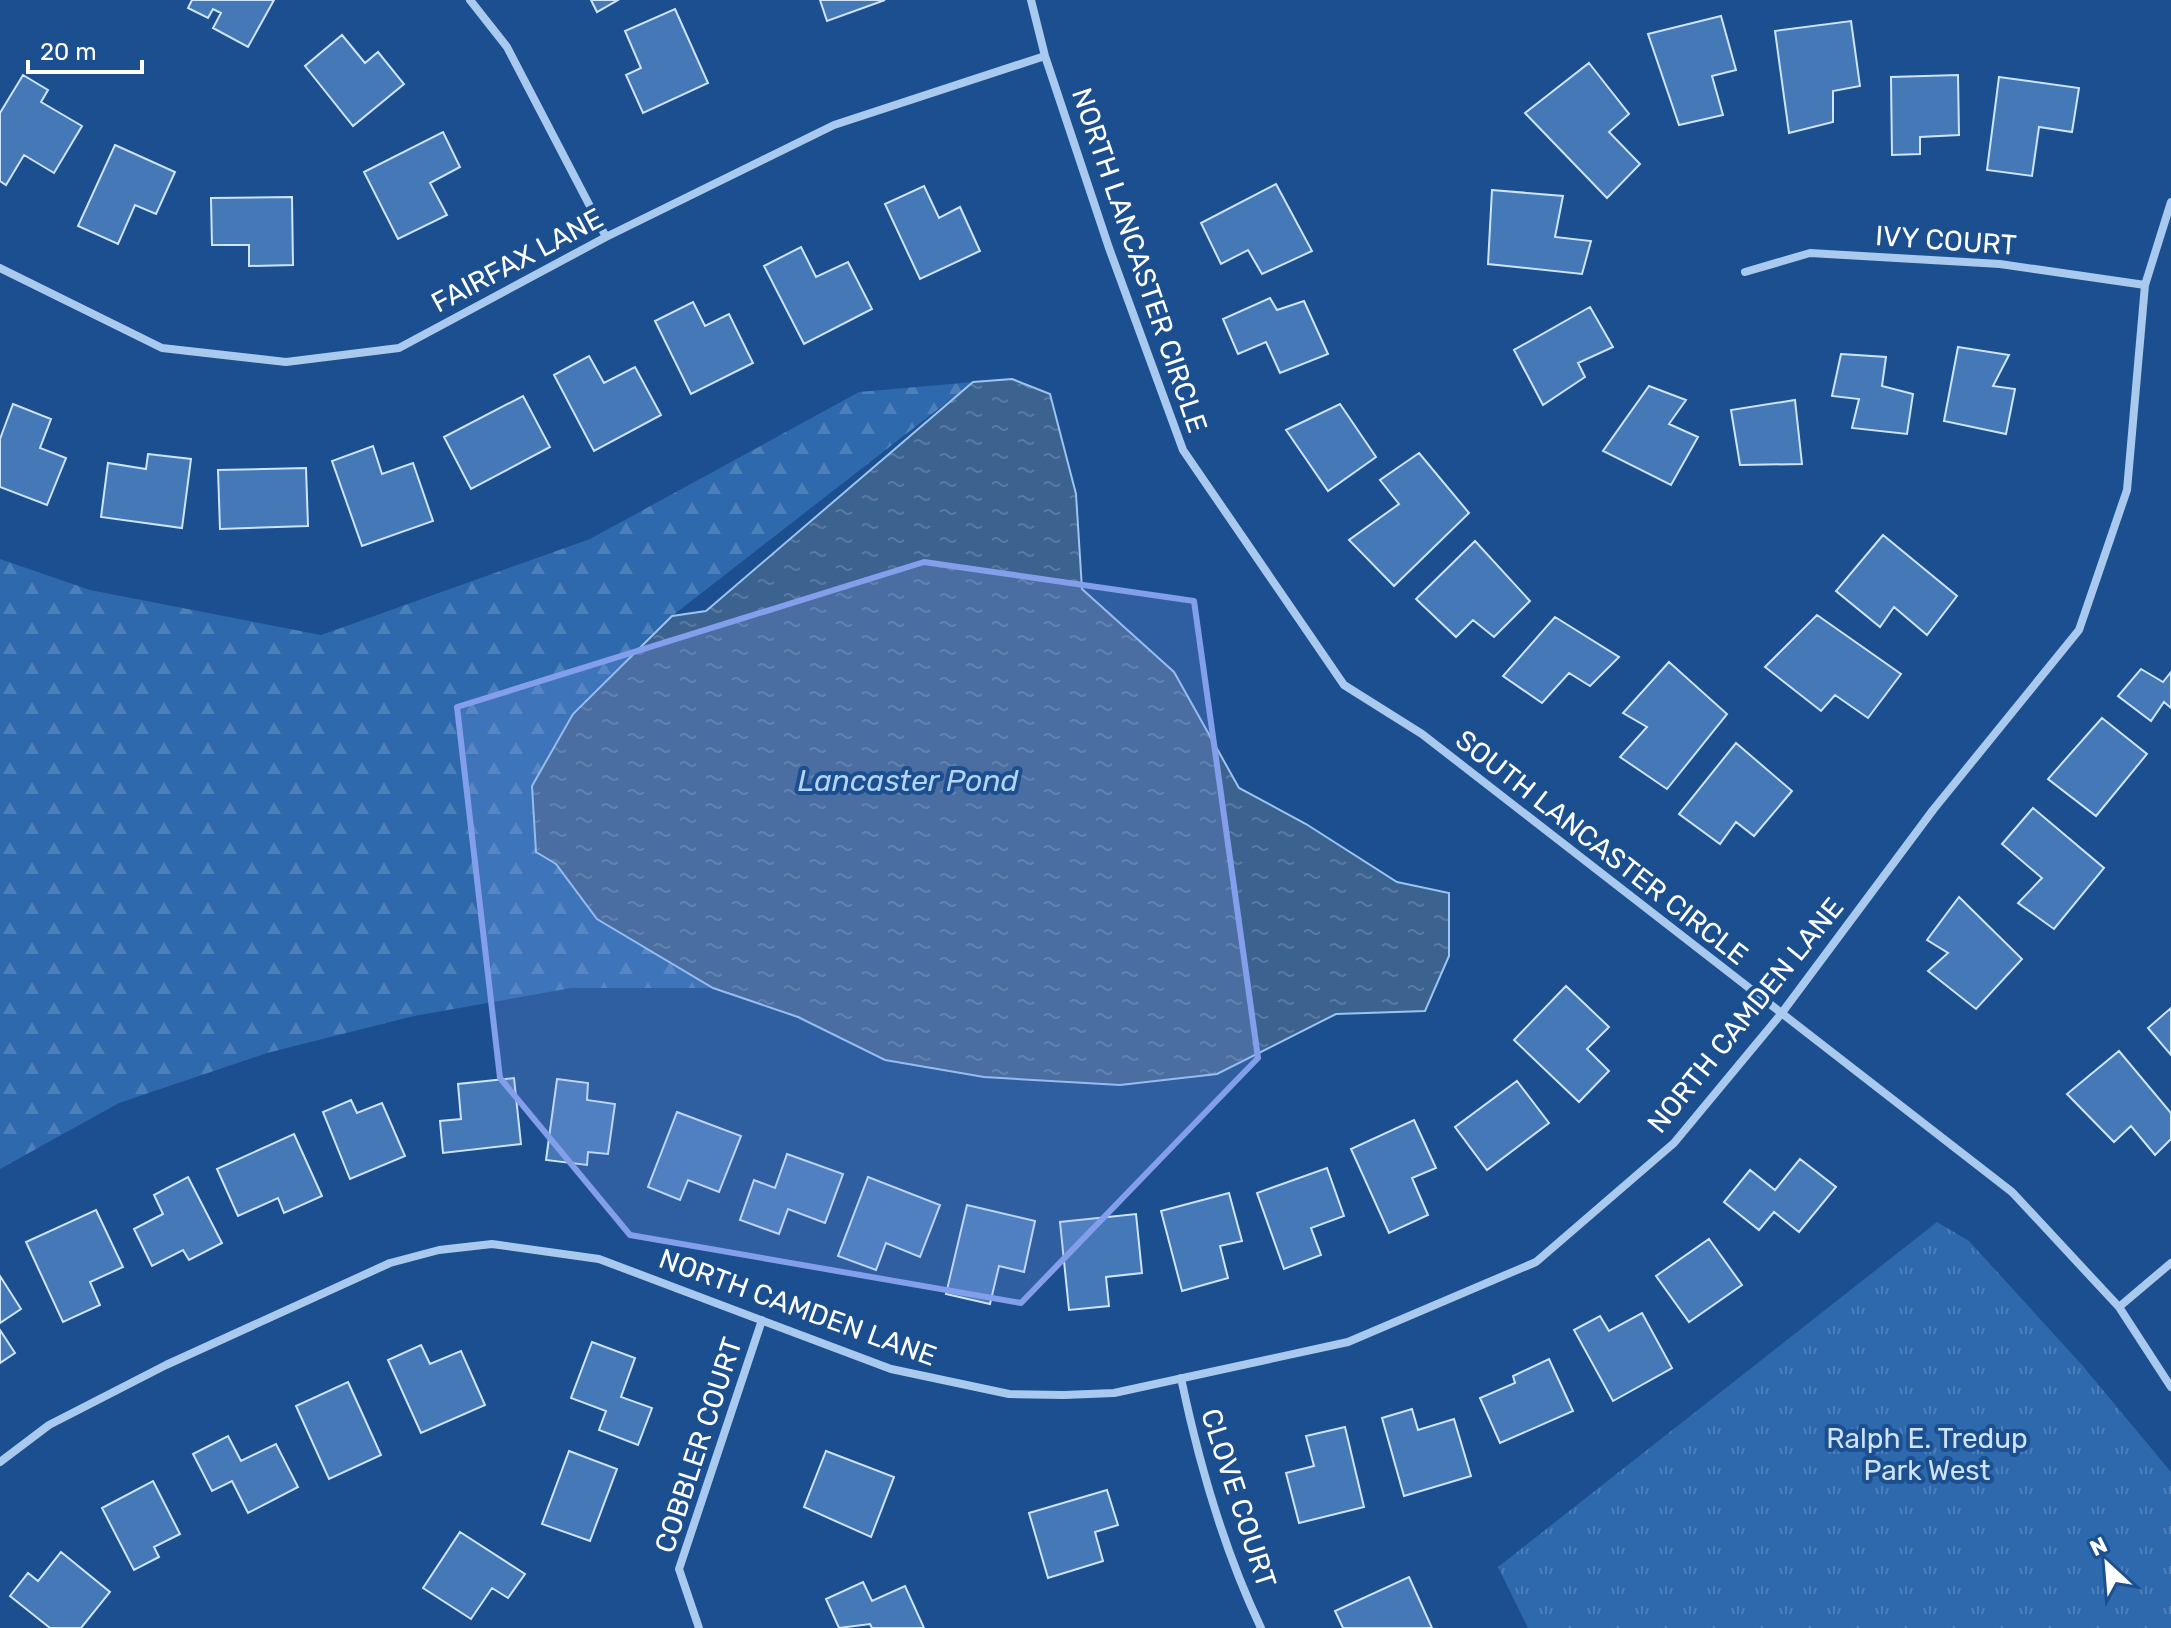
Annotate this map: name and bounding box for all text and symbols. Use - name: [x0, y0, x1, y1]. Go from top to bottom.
- scale bar: [28, 24, 142, 74]
- text: 20 m: [40, 38, 97, 66]
- street label: NORTH LANCASTER CIRCLE: [1065, 84, 1214, 437]
- street label: FAIRFAX LANE: [426, 201, 609, 319]
- street label: IVY COURT: [1874, 219, 2018, 262]
- street label: SOUTH LANCASTER CIRCLE: [1449, 723, 1754, 972]
- water label: Lancaster Pond: [798, 763, 1020, 799]
- street label: NORTH CAMDEN LANE: [1641, 891, 1850, 1139]
- street label: NORTH CAMDEN LANE: [655, 1242, 941, 1373]
- street label: COBBLER COURT: [648, 1333, 749, 1557]
- street label: CLOVE COURT: [1194, 1404, 1283, 1592]
- park label: Ralph E. Tredup Park West: [1826, 1422, 2028, 1487]
- north arrow: [2067, 1524, 2147, 1604]
- text: N: [2085, 1531, 2111, 1562]

